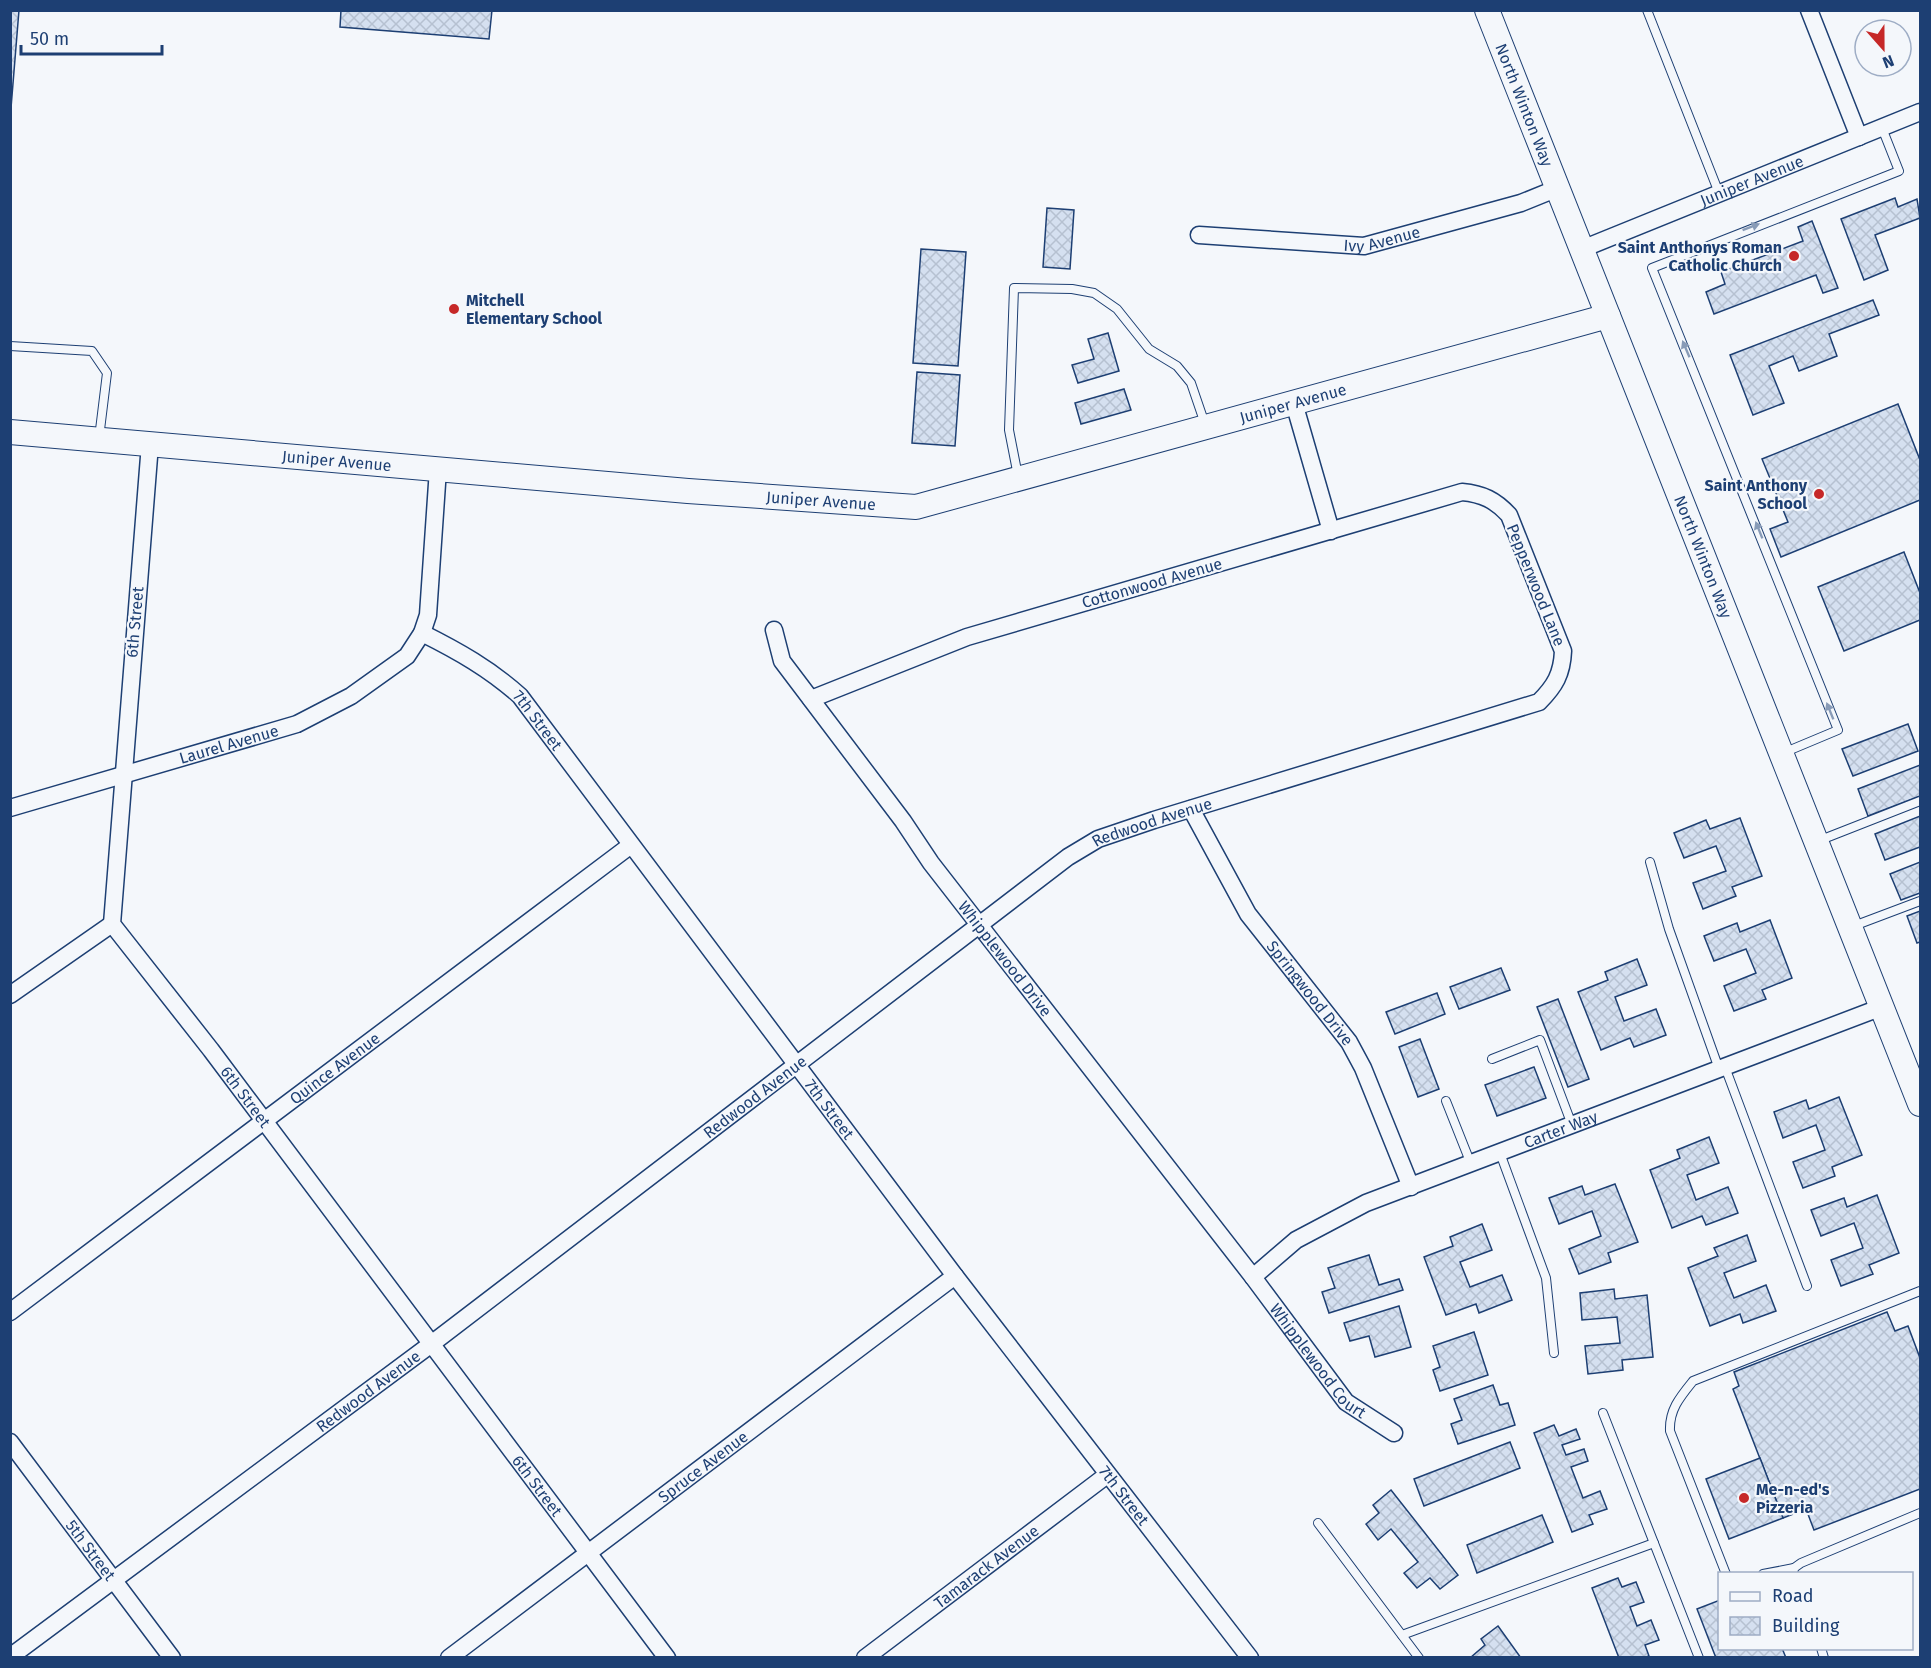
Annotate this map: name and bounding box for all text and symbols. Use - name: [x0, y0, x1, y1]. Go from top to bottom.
- scale bar: [21, 18, 162, 56]
- north arrow: [1853, 18, 1913, 78]
- text: 50 m: [30, 28, 69, 50]
- street label: North Winton Way: [1492, 41, 1557, 169]
- text: N: [1880, 51, 1897, 72]
- street label: Juniper Avenue: [1697, 151, 1806, 210]
- street label: Ivy Avenue: [1343, 222, 1422, 255]
- one-way arrow: [1742, 222, 1760, 232]
- place label: Saint Anthonys Roman Catholic Church: [1618, 238, 1782, 275]
- marker: Saint Anthonys Roman Catholic Church: [1787, 249, 1801, 263]
- place label: Mitchell Elementary School: [466, 291, 602, 328]
- marker: Mitchell Elementary School: [447, 302, 461, 316]
- one-way arrow: [1681, 340, 1691, 358]
- street label: Juniper Avenue: [1237, 379, 1348, 427]
- street label: Juniper Avenue: [281, 446, 392, 475]
- place label: Saint Anthony School: [1705, 476, 1808, 513]
- street label: Juniper Avenue: [766, 487, 877, 514]
- marker: Saint Anthony School: [1812, 487, 1826, 501]
- street label: North Winton Way: [1671, 492, 1736, 621]
- street label: Pepperwood Lane: [1503, 521, 1569, 649]
- one-way arrow: [1753, 521, 1763, 539]
- street label: Cottonwood Avenue: [1080, 554, 1224, 612]
- street label: 6th Street: [122, 585, 148, 658]
- street label: 7th Street: [510, 686, 567, 754]
- one-way arrow: [1825, 702, 1835, 720]
- street label: Laurel Avenue: [177, 720, 281, 767]
- street label: Redwood Avenue: [1088, 793, 1214, 850]
- street label: Whipplewood Drive: [954, 897, 1056, 1020]
- street label: Springwood Drive: [1263, 937, 1357, 1049]
- street label: Quince Avenue: [286, 1028, 383, 1108]
- street label: Redwood Avenue: [699, 1051, 810, 1142]
- street label: 6th Street: [217, 1062, 275, 1131]
- street label: 7th Street: [801, 1075, 858, 1143]
- street label: Carter Way: [1521, 1106, 1600, 1152]
- street label: Whipplewood Court: [1266, 1299, 1370, 1422]
- street label: Redwood Avenue: [312, 1346, 424, 1436]
- street label: Spruce Avenue: [654, 1427, 751, 1506]
- street label: 6th Street: [509, 1451, 567, 1520]
- street label: 7th Street: [1095, 1462, 1153, 1529]
- place label: Me-n-ed's Pizzeria: [1756, 1480, 1830, 1517]
- marker: Me-n-ed's Pizzeria: [1737, 1491, 1751, 1505]
- street label: 5th Street: [62, 1516, 120, 1584]
- street label: Tamarack Avenue: [930, 1521, 1042, 1612]
- legend: [1718, 1572, 1913, 1650]
- text: Road: [1772, 1585, 1814, 1607]
- text: Building: [1772, 1615, 1840, 1637]

